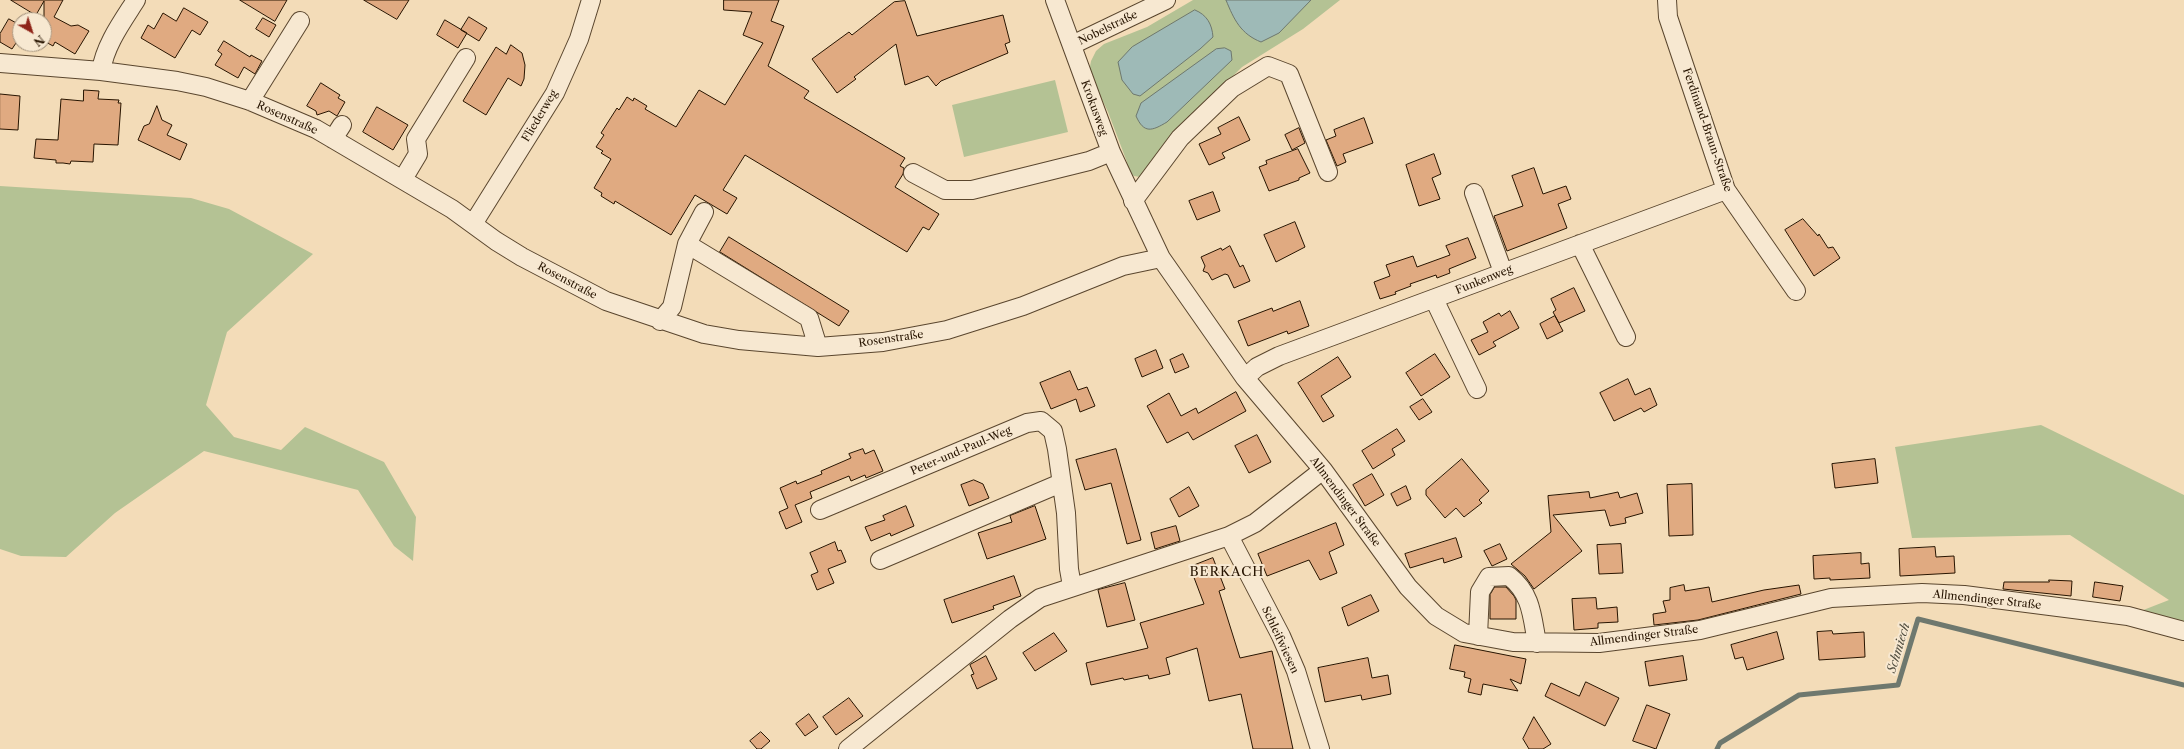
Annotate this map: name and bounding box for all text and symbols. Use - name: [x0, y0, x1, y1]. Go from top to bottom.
- street label: Nobelstraße: [1076, 8, 1140, 48]
- north arrow: [12, 12, 52, 52]
- text: N: [31, 32, 47, 49]
- street label: Ferdinand-Braun-Straße: [1680, 66, 1734, 194]
- street label: Krokusweg: [1078, 78, 1110, 138]
- street label: Fliederweg: [519, 88, 561, 144]
- street label: Rosenstraße: [254, 99, 320, 137]
- street label: Rosenstraße: [535, 260, 599, 302]
- street label: Funkenweg: [1454, 263, 1514, 297]
- street label: Rosenstraße: [858, 328, 924, 350]
- street label: Peter-und-Paul-Weg: [909, 424, 1013, 478]
- street label: Allmendinger Straße: [1307, 454, 1383, 550]
- district label: BERKACH: [1190, 564, 1264, 580]
- street label: Allmendinger Straße: [1932, 588, 2042, 612]
- street label: Schleifwiesen: [1259, 604, 1301, 676]
- water label: Schmiech: [1885, 621, 1913, 675]
- street label: Allmendinger Straße: [1589, 623, 1699, 649]

